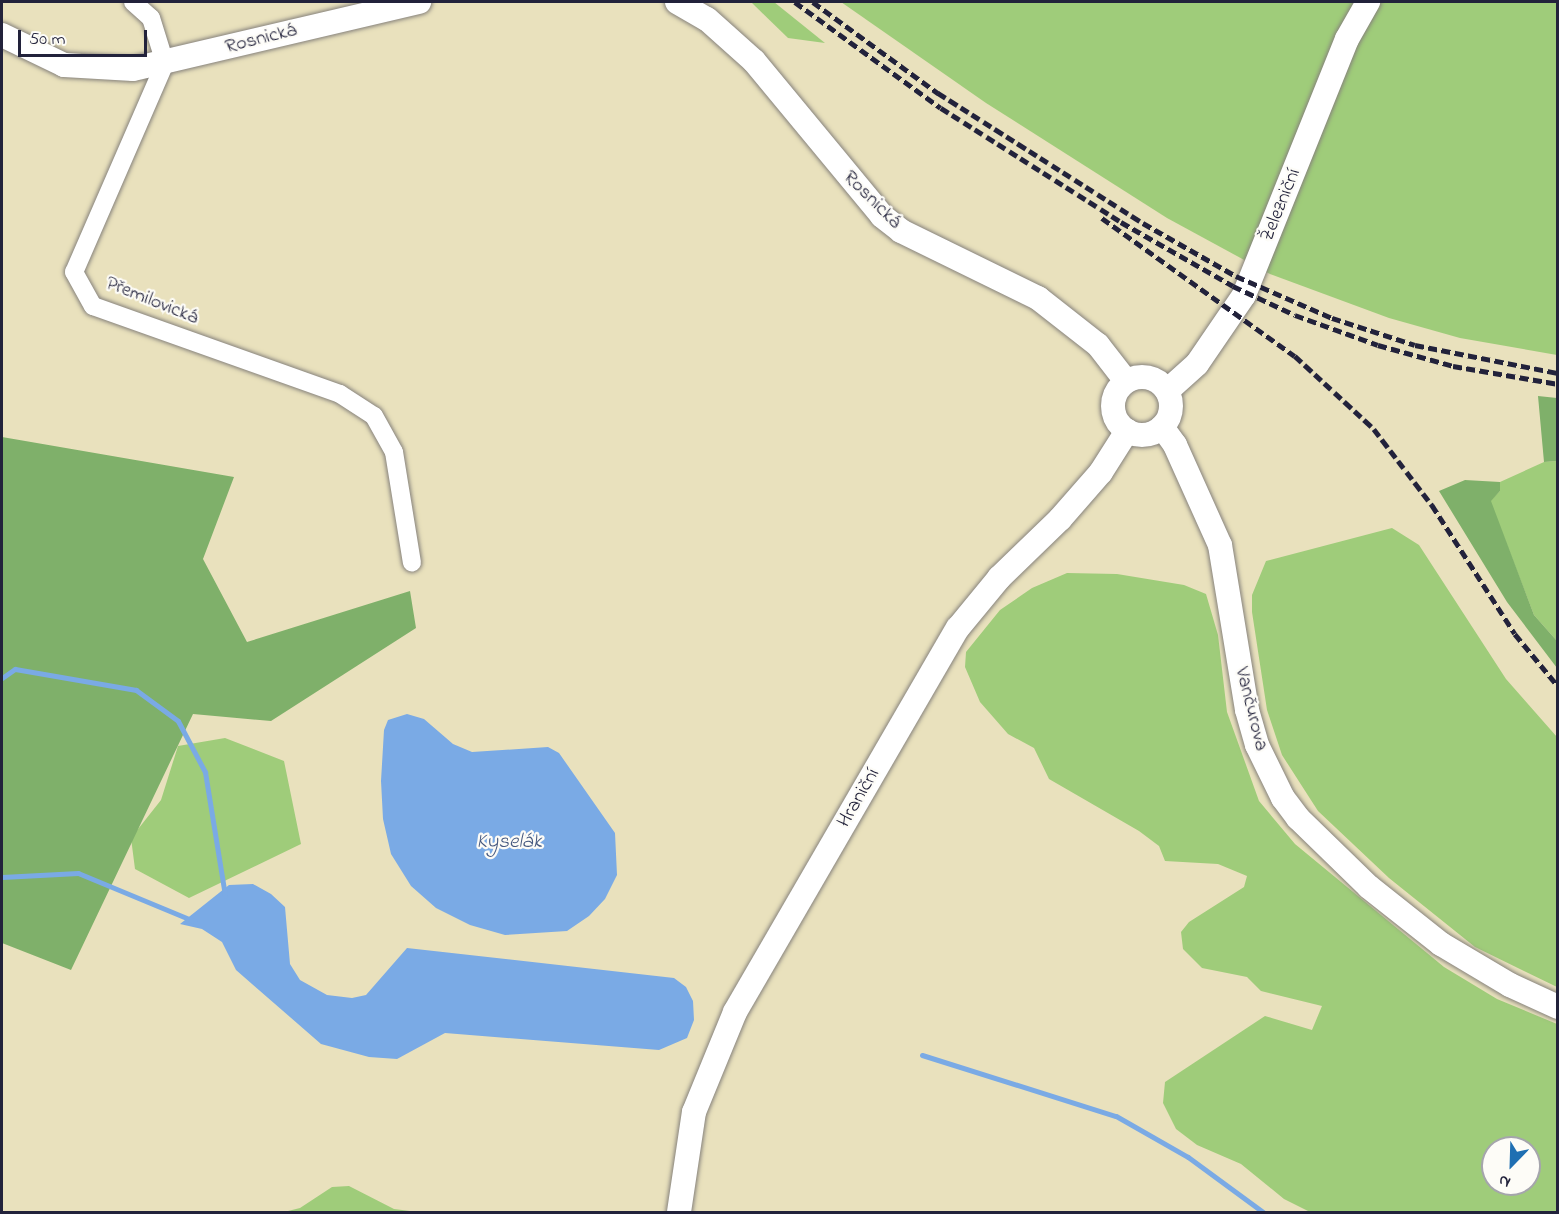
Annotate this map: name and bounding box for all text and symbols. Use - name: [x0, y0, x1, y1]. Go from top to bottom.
- scale bar: [21, 18, 150, 56]
- street label: Rosnická: [223, 19, 299, 59]
- text: 50 m: [29, 27, 66, 53]
- street label: Železniční: [1255, 165, 1307, 245]
- street label: Rosnická: [838, 166, 906, 234]
- street label: Přemilovická: [102, 272, 202, 330]
- street label: Vančurova: [1229, 665, 1273, 753]
- street label: Hraniční: [833, 764, 885, 832]
- water label: Kyselák: [476, 829, 542, 855]
- north arrow: [1481, 1136, 1541, 1196]
- text: N: [1495, 1168, 1514, 1194]

